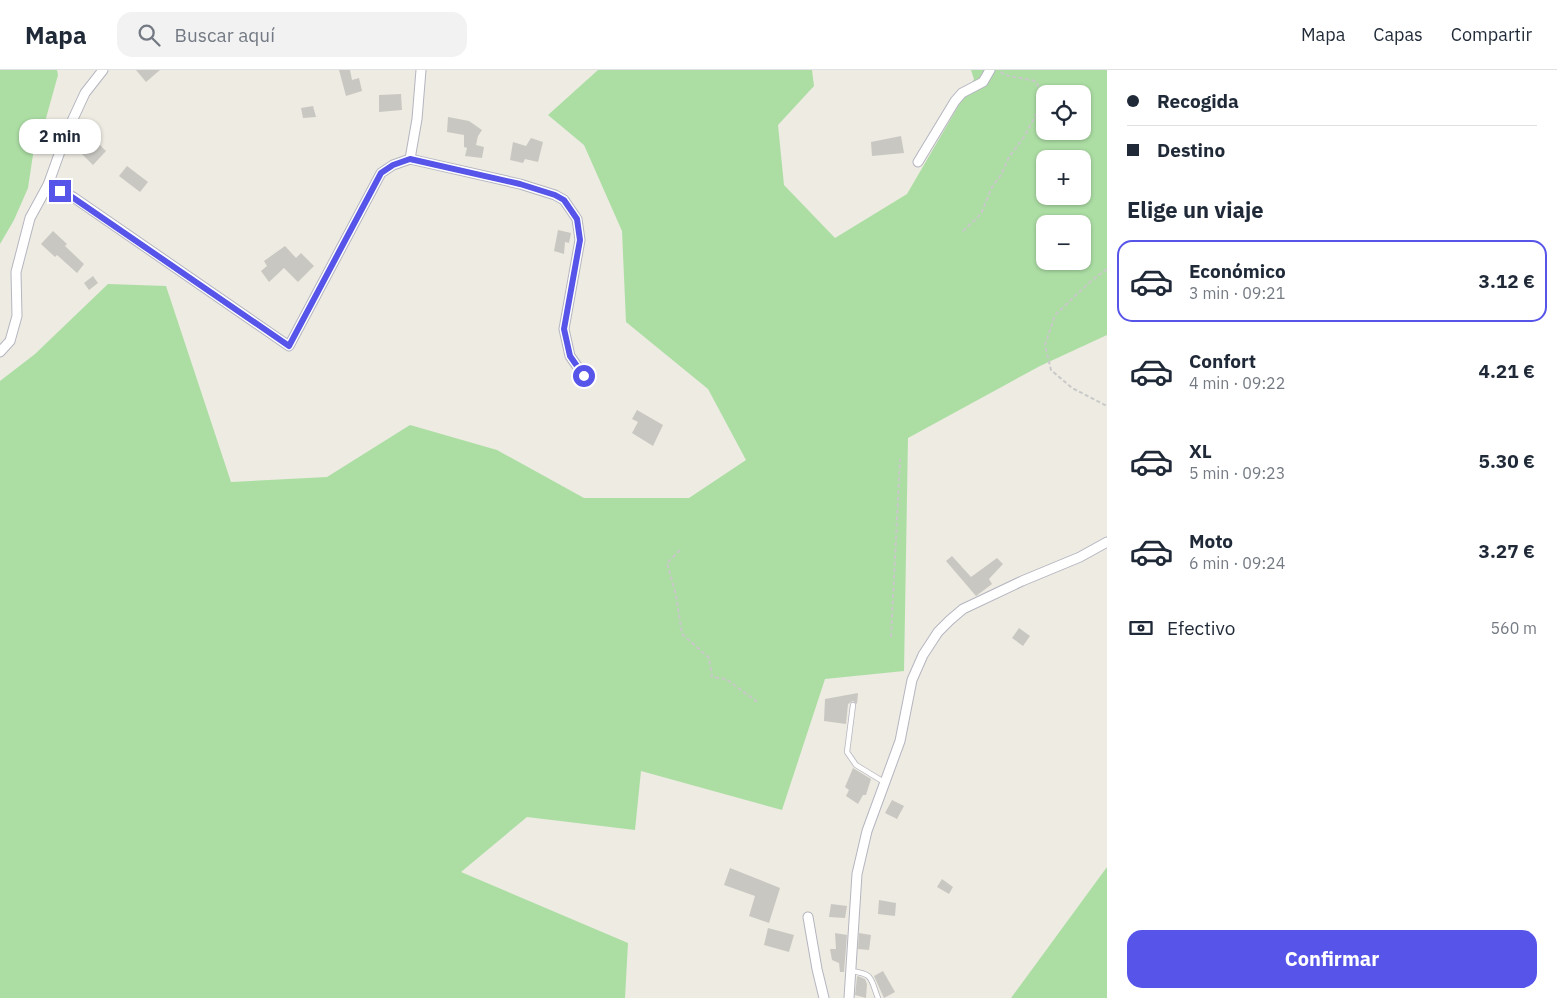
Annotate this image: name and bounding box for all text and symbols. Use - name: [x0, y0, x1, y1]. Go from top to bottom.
- search box: [117, 12, 467, 57]
- text: Mapa: [25, 19, 87, 51]
- icon: search: [135, 21, 163, 49]
- text: Buscar aquí: [175, 23, 275, 47]
- text: Mapa: [1301, 23, 1345, 46]
- text: Capas: [1373, 23, 1423, 46]
- text: Compartir: [1451, 23, 1532, 46]
- map controls: [1036, 85, 1091, 270]
- button: locate: [1036, 85, 1091, 140]
- text: Recogida: [1157, 89, 1239, 113]
- callout: 2 min: [19, 118, 101, 154]
- text: 2 min: [39, 126, 81, 146]
- text: Destino: [1157, 138, 1225, 162]
- button: +: [1036, 150, 1091, 205]
- route end: [49, 180, 71, 202]
- text: Elige un viaje: [1127, 195, 1264, 224]
- button: −: [1036, 215, 1091, 270]
- icon: car: [1129, 259, 1174, 304]
- text: Económico: [1189, 259, 1286, 283]
- text: 3.12 €: [1479, 269, 1535, 293]
- text: 3 min · 09:21: [1189, 283, 1285, 303]
- icon: car: [1129, 349, 1174, 394]
- text: Confort: [1189, 349, 1256, 373]
- text: 4.21 €: [1479, 359, 1535, 383]
- route start: [573, 365, 595, 387]
- text: 4 min · 09:22: [1189, 373, 1285, 393]
- icon: car: [1129, 439, 1174, 484]
- text: XL: [1189, 439, 1212, 463]
- text: 5.30 €: [1479, 449, 1535, 473]
- text: 5 min · 09:23: [1189, 463, 1285, 483]
- icon: car: [1129, 529, 1174, 574]
- text: Moto: [1189, 529, 1233, 553]
- text: 3.27 €: [1479, 539, 1535, 563]
- text: 6 min · 09:24: [1189, 553, 1285, 573]
- icon: cash: [1127, 614, 1155, 642]
- text: Efectivo: [1167, 616, 1235, 640]
- text: 560 m: [1490, 618, 1537, 638]
- button: Confirmar: [1127, 930, 1537, 988]

